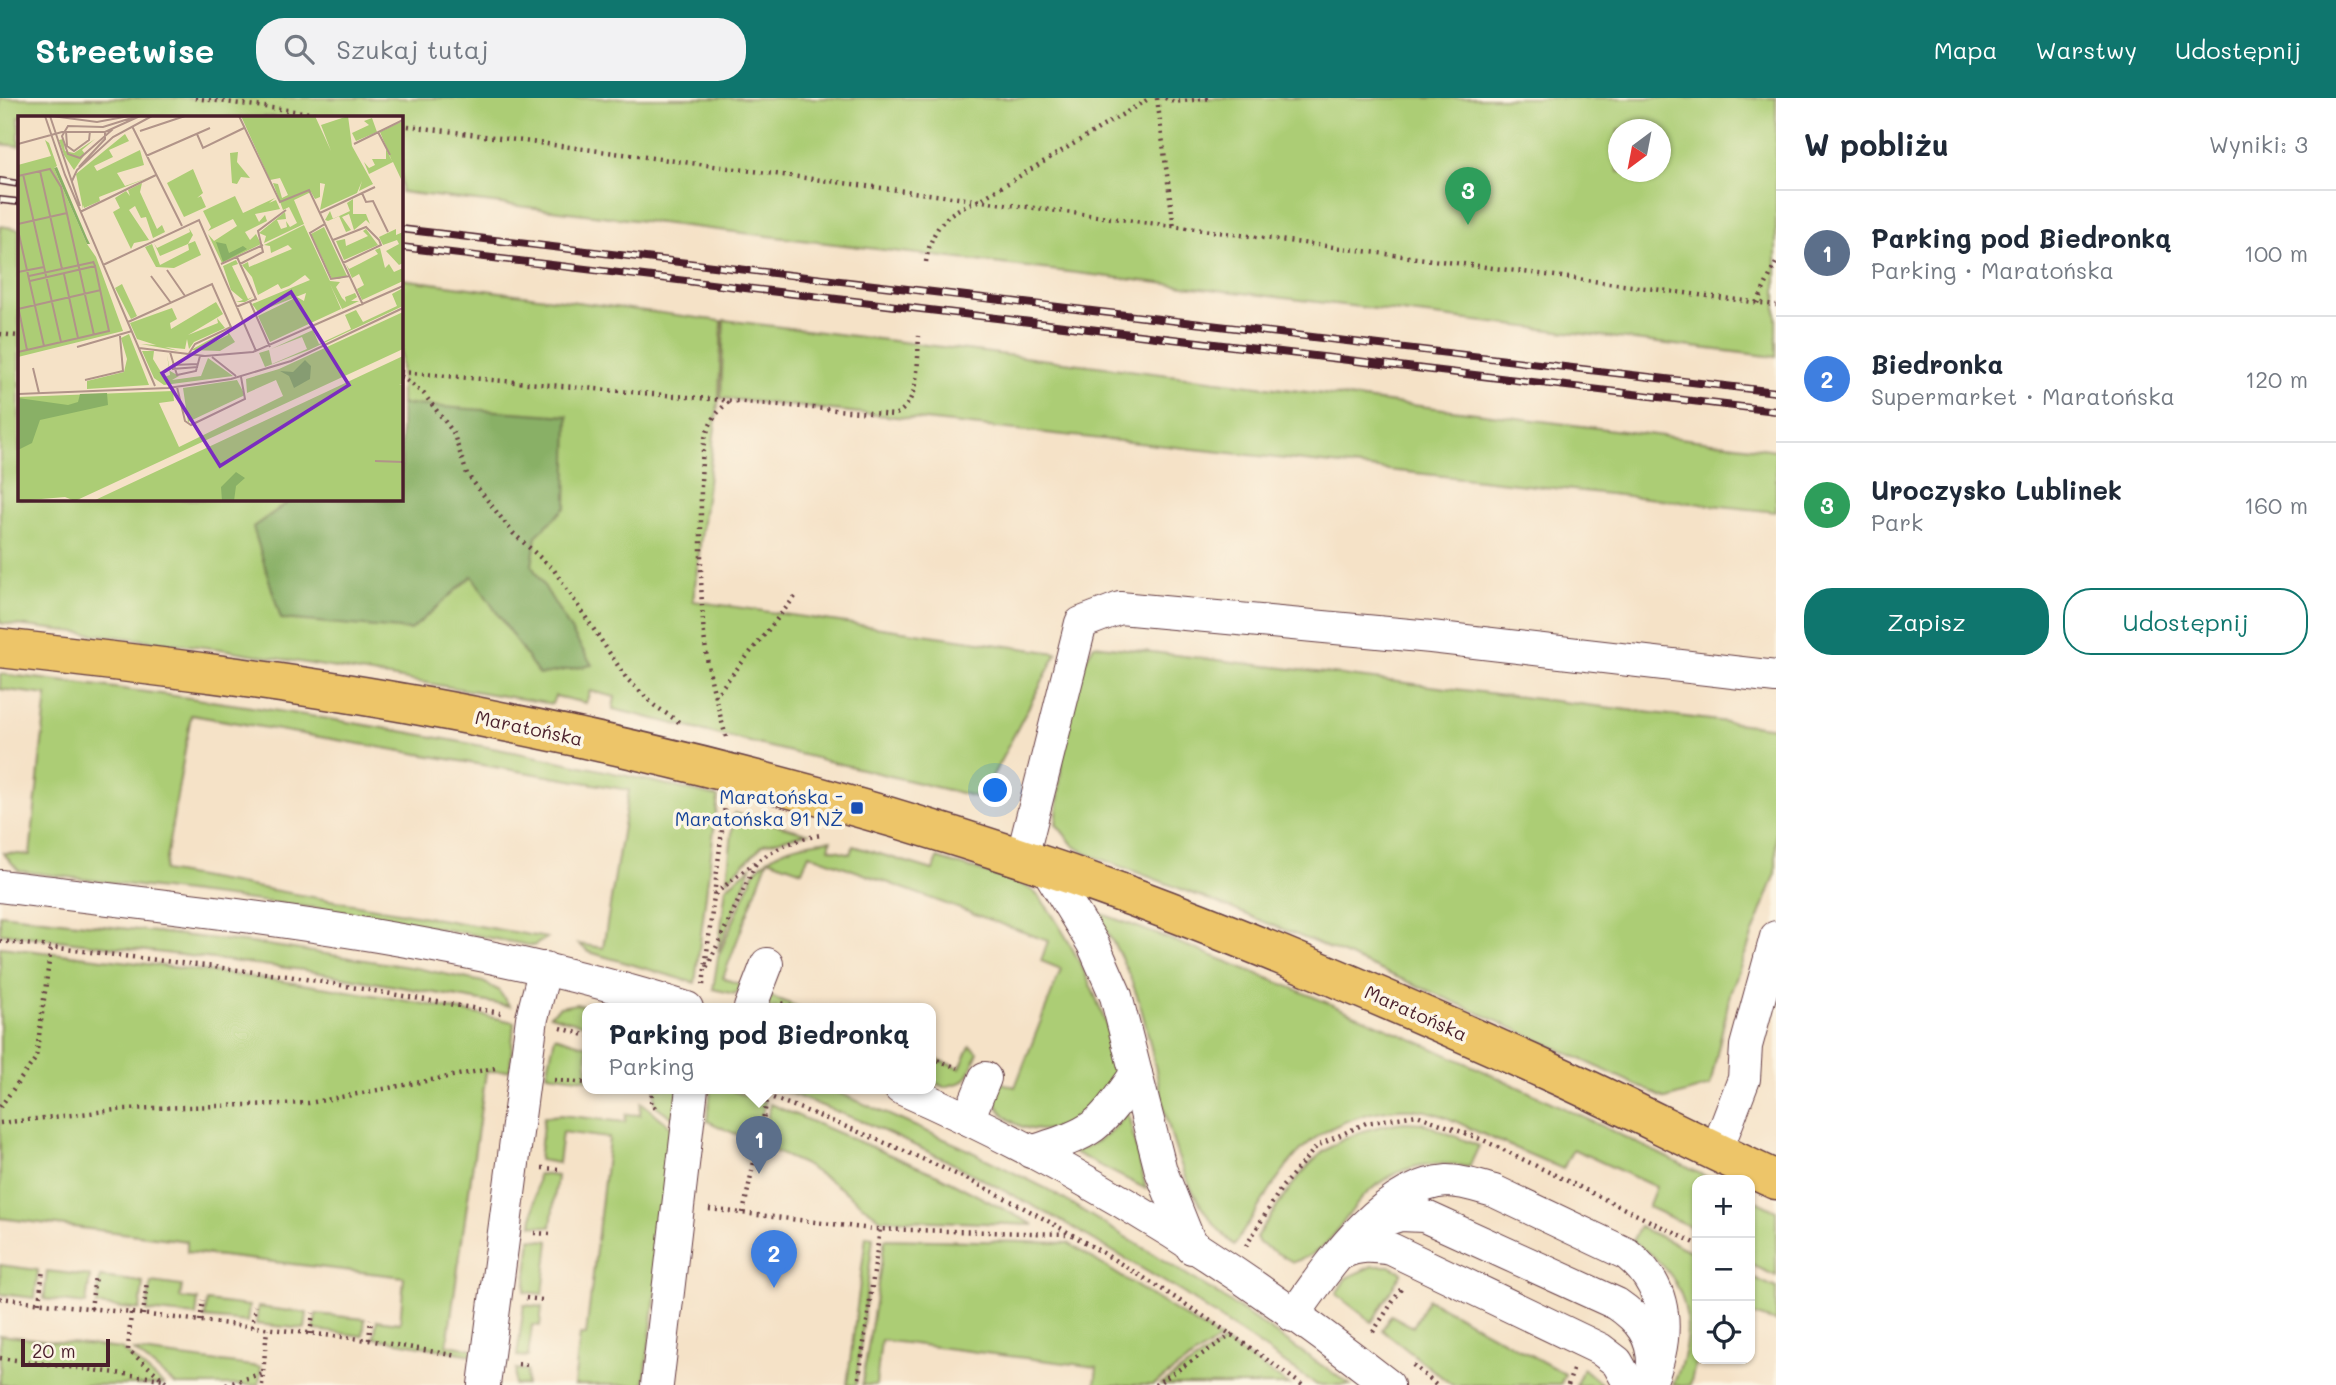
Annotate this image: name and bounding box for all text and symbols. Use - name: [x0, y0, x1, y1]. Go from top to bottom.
- search box: [256, 18, 746, 81]
- text: Streetwise: [35, 28, 214, 71]
- icon: search: [280, 30, 318, 68]
- text: Szukaj tutaj: [336, 32, 489, 66]
- text: Mapa: [1934, 34, 1997, 65]
- text: Warstwy: [2035, 34, 2137, 65]
- text: Udostępnij: [2175, 34, 2301, 65]
- inset map: [18, 116, 402, 500]
- north arrow: [1608, 119, 1671, 182]
- text: W pobliżu: [1804, 124, 1949, 164]
- text: Wyniki: 3: [2209, 129, 2308, 159]
- pin: 3: [1445, 167, 1491, 225]
- text: Parking pod Biedronką: [1871, 221, 2171, 255]
- text: 1: [1822, 238, 1832, 268]
- text: 100 m: [2244, 238, 2308, 268]
- text: Parking · Maratońska: [1871, 255, 2114, 285]
- text: Biedronka: [1871, 347, 2004, 381]
- text: 2: [1821, 364, 1833, 394]
- text: 120 m: [2245, 364, 2308, 394]
- text: Supermarket · Maratońska: [1871, 381, 2175, 411]
- text: Uroczysko Lublinek: [1871, 473, 2122, 507]
- text: 3: [1820, 490, 1834, 520]
- text: 160 m: [2244, 490, 2308, 520]
- text: Park: [1871, 507, 1923, 537]
- button: Zapisz: [1804, 588, 2049, 655]
- button: Udostępnij: [2063, 588, 2308, 655]
- street label: Maratońska: [473, 704, 585, 751]
- your location: [978, 773, 1012, 807]
- place label: Maratońska - Maratońska 91 NŻ: [675, 784, 843, 831]
- marker: Maratońska - Maratońska 91 NŻ: [849, 800, 865, 816]
- street label: Maratońska: [1361, 979, 1471, 1046]
- popup: [582, 1003, 936, 1094]
- text: Parking pod Biedronką: [609, 1017, 909, 1051]
- text: Parking: [609, 1051, 694, 1081]
- pin: 1: [736, 1116, 782, 1174]
- map controls: [1692, 1175, 1755, 1364]
- button: +: [1692, 1175, 1755, 1238]
- pin: 2: [751, 1230, 797, 1288]
- button: −: [1692, 1238, 1755, 1301]
- button: locate: [1692, 1301, 1755, 1364]
- scale bar: [21, 1336, 110, 1368]
- text: 20 m: [32, 1338, 76, 1363]

